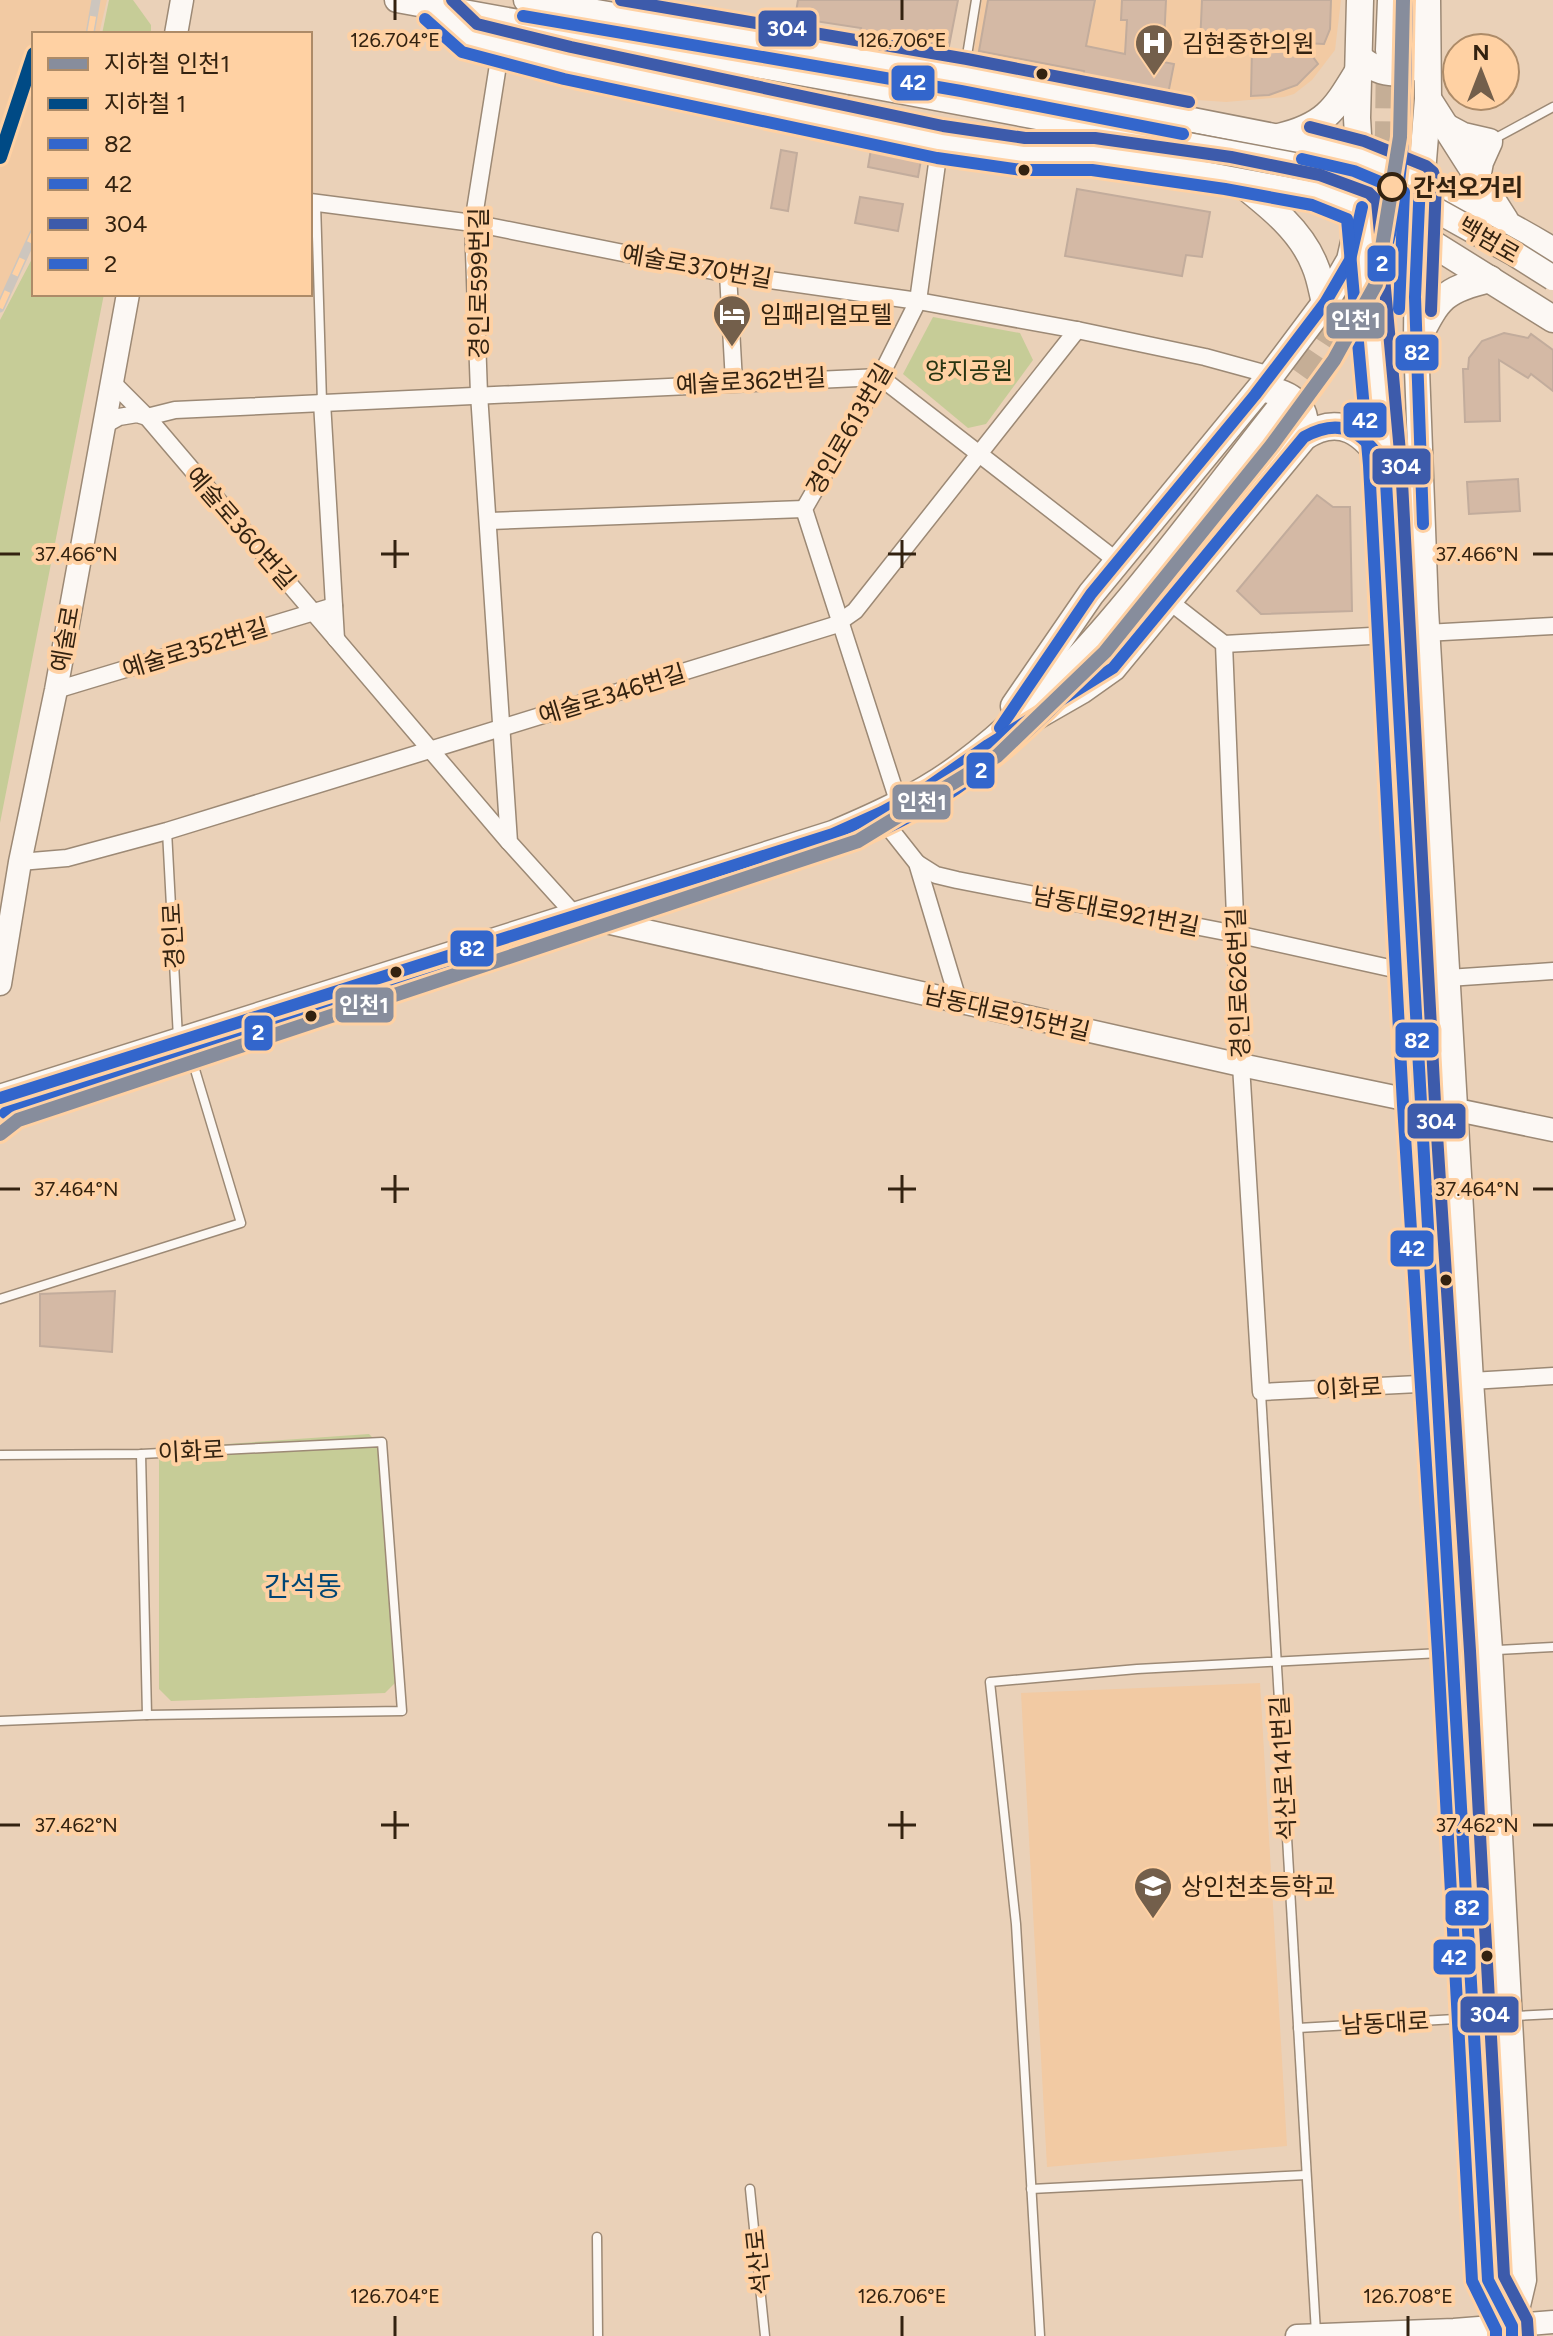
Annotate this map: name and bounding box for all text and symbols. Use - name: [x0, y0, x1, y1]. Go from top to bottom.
- line badge: 304: [757, 9, 818, 48]
- text: 304: [767, 15, 807, 42]
- hospital icon: 김현중한의원: [1133, 22, 1175, 77]
- text: 126.704°E: [350, 28, 440, 52]
- text: 126.706°E: [857, 28, 947, 52]
- place label: 김현중한의원: [1182, 29, 1314, 58]
- legend: [32, 32, 312, 296]
- north arrow: [1441, 32, 1521, 112]
- text: N: [1472, 39, 1490, 66]
- text: 지하철 인천1: [104, 49, 230, 78]
- line badge: 42: [890, 64, 936, 102]
- unlabelled marker: [1034, 66, 1050, 82]
- text: 42: [900, 69, 926, 96]
- text: 지하철 1: [104, 89, 186, 118]
- text: 82: [104, 129, 132, 158]
- unlabelled marker: [1016, 162, 1032, 178]
- text: 42: [104, 169, 132, 198]
- marker: 간석오거리: [1378, 173, 1406, 201]
- place label: 간석오거리: [1413, 173, 1523, 202]
- street label: 경인로599번길: [464, 207, 493, 359]
- text: 304: [104, 209, 147, 238]
- street label: 백범로: [1453, 211, 1525, 269]
- street label: 예술로370번길: [620, 239, 774, 293]
- line badge: 2: [1366, 244, 1397, 283]
- text: 2: [104, 249, 117, 278]
- text: 2: [1376, 250, 1388, 277]
- hotel icon: 임패리얼모텔: [711, 293, 753, 348]
- place label: 임패리얼모텔: [760, 300, 892, 329]
- line badge: 인천1: [1325, 301, 1386, 340]
- text: 인천1: [1331, 307, 1381, 334]
- line badge: 82: [1394, 333, 1440, 372]
- text: 82: [1404, 339, 1430, 366]
- park label: 양지공원: [925, 356, 1013, 385]
- street label: 경인로613번길: [800, 358, 898, 500]
- street label: 예술로362번길: [675, 363, 827, 399]
- line badge: 42: [1342, 401, 1388, 439]
- text: 42: [1352, 407, 1378, 434]
- line badge: 304: [1371, 447, 1432, 486]
- text: 304: [1381, 453, 1421, 480]
- street label: 예술로360번길: [180, 461, 302, 595]
- text: 37.466°N: [34, 542, 118, 566]
- text: 37.466°N: [1435, 542, 1519, 566]
- street label: 예술로: [45, 604, 85, 674]
- street label: 예술로352번길: [119, 612, 271, 684]
- street label: 예술로346번길: [535, 658, 689, 730]
- line badge: 2: [965, 751, 996, 790]
- text: 2: [975, 757, 987, 784]
- line badge: 인천1: [891, 783, 952, 821]
- text: 인천1: [897, 789, 947, 816]
- street label: 남동대로921번길: [1030, 881, 1202, 941]
- street label: 경인로: [157, 902, 189, 970]
- street label: 경인로626번길: [1221, 907, 1255, 1059]
- line badge: 82: [449, 929, 495, 968]
- text: 82: [459, 935, 485, 962]
- unlabelled marker: [388, 964, 404, 980]
- street label: 남동대로915번길: [921, 980, 1093, 1046]
- line badge: 인천1: [334, 986, 395, 1024]
- text: 인천1: [339, 992, 389, 1019]
- unlabelled marker: [303, 1008, 319, 1024]
- line badge: 2: [243, 1014, 274, 1052]
- text: 2: [252, 1019, 264, 1046]
- line badge: 82: [1394, 1021, 1440, 1059]
- text: 82: [1404, 1027, 1430, 1054]
- line badge: 304: [1406, 1102, 1467, 1140]
- text: 304: [1416, 1108, 1456, 1135]
- text: 37.464°N: [34, 1177, 118, 1201]
- text: 37.464°N: [1435, 1177, 1519, 1201]
- line badge: 42: [1389, 1229, 1435, 1268]
- text: 42: [1399, 1235, 1425, 1262]
- unlabelled marker: [1438, 1272, 1454, 1288]
- street label: 이화로: [1315, 1372, 1383, 1404]
- street label: 이화로: [157, 1435, 225, 1467]
- district label: 간석동: [264, 1569, 342, 1603]
- street label: 석산로141번길: [1265, 1695, 1301, 1841]
- text: 37.462°N: [34, 1813, 118, 1837]
- text: 37.462°N: [1435, 1813, 1519, 1837]
- school or university icon: 상인천초등학교: [1132, 1865, 1174, 1920]
- place label: 상인천초등학교: [1181, 1872, 1336, 1901]
- line badge: 82: [1444, 1889, 1490, 1927]
- text: 82: [1454, 1894, 1480, 1921]
- line badge: 42: [1432, 1938, 1477, 1976]
- text: 42: [1441, 1944, 1467, 1971]
- unlabelled marker: [1479, 1948, 1495, 1964]
- line badge: 304: [1459, 1995, 1520, 2034]
- text: 304: [1470, 2001, 1510, 2028]
- street label: 남동대로: [1340, 2006, 1430, 2040]
- street label: 석산로: [740, 2228, 776, 2296]
- text: 126.704°E: [350, 2284, 440, 2308]
- text: 126.706°E: [857, 2284, 947, 2308]
- text: 126.708°E: [1363, 2284, 1453, 2308]

